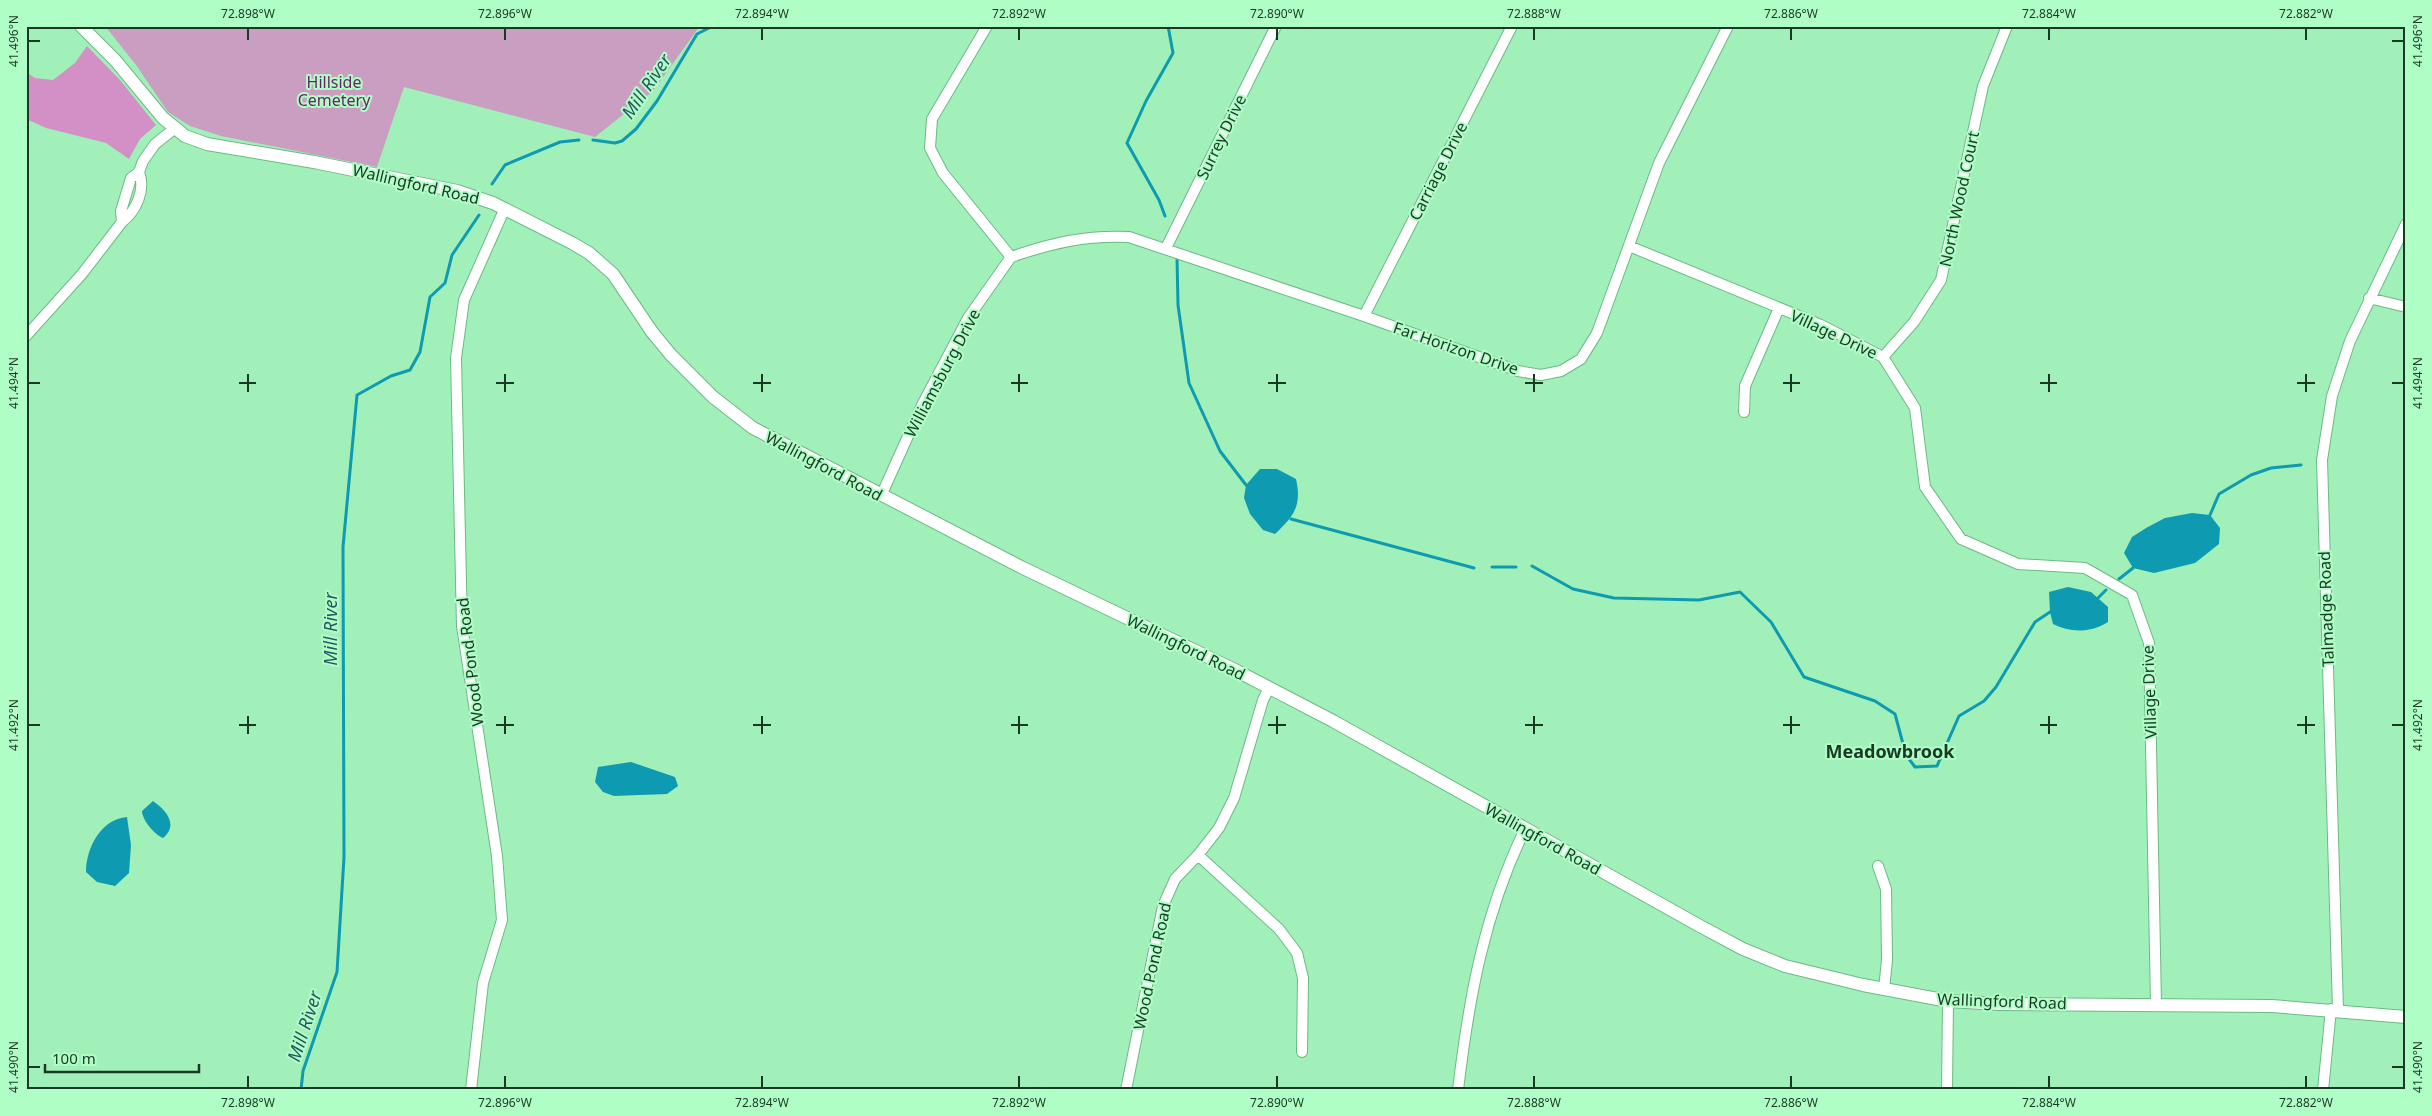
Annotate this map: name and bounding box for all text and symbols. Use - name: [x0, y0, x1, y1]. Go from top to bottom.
- text: 72.898°W: [221, 5, 275, 22]
- text: 72.896°W: [478, 5, 532, 22]
- text: 72.894°W: [735, 5, 789, 22]
- text: 72.892°W: [992, 5, 1046, 22]
- text: 72.890°W: [1250, 5, 1304, 22]
- text: 72.888°W: [1507, 5, 1561, 22]
- text: 72.886°W: [1764, 5, 1818, 22]
- text: 72.884°W: [2022, 5, 2076, 22]
- text: 72.882°W: [2279, 5, 2333, 22]
- text: 41.496°N: [5, 15, 22, 67]
- text: 41.496°N: [2409, 15, 2426, 67]
- water label: Mill River: [616, 48, 677, 123]
- park label: Hillside Cemetery: [298, 71, 371, 111]
- street label: Surrey Drive: [1191, 91, 1251, 183]
- street label: Carriage Drive: [1404, 118, 1472, 224]
- street label: North Wood Court: [1934, 129, 1984, 269]
- street label: Wallingford Road: [350, 159, 482, 209]
- street label: Village Drive: [1787, 304, 1881, 364]
- street label: Williamsburg Drive: [899, 305, 985, 441]
- street label: Far Horizon Drive: [1390, 316, 1522, 380]
- text: 41.494°N: [5, 357, 22, 409]
- text: 41.494°N: [2409, 357, 2426, 409]
- street label: Wallingford Road: [762, 426, 886, 506]
- street label: Talmadge Road: [2313, 551, 2339, 667]
- water label: Mill River: [318, 592, 342, 666]
- street label: Wood Pond Road: [451, 596, 489, 728]
- street label: Wallingford Road: [1123, 609, 1249, 685]
- street label: Village Drive: [2136, 645, 2162, 739]
- text: 41.492°N: [5, 699, 22, 751]
- text: 41.492°N: [2409, 699, 2426, 751]
- district label: Meadowbrook: [1826, 739, 1955, 763]
- street label: Wallingford Road: [1481, 798, 1605, 880]
- street label: Wood Pond Road: [1128, 900, 1176, 1032]
- water label: Mill River: [281, 987, 327, 1065]
- street label: Wallingford Road: [1937, 988, 2067, 1014]
- text: 41.490°N: [5, 1041, 22, 1093]
- scale bar: [45, 1041, 199, 1073]
- text: 41.490°N: [2409, 1041, 2426, 1093]
- text: 100 m: [52, 1048, 96, 1068]
- text: 72.898°W: [221, 1094, 275, 1111]
- text: 72.896°W: [478, 1094, 532, 1111]
- text: 72.894°W: [735, 1094, 789, 1111]
- text: 72.892°W: [992, 1094, 1046, 1111]
- text: 72.890°W: [1250, 1094, 1304, 1111]
- text: 72.888°W: [1507, 1094, 1561, 1111]
- text: 72.886°W: [1764, 1094, 1818, 1111]
- text: 72.884°W: [2022, 1094, 2076, 1111]
- text: 72.882°W: [2279, 1094, 2333, 1111]

